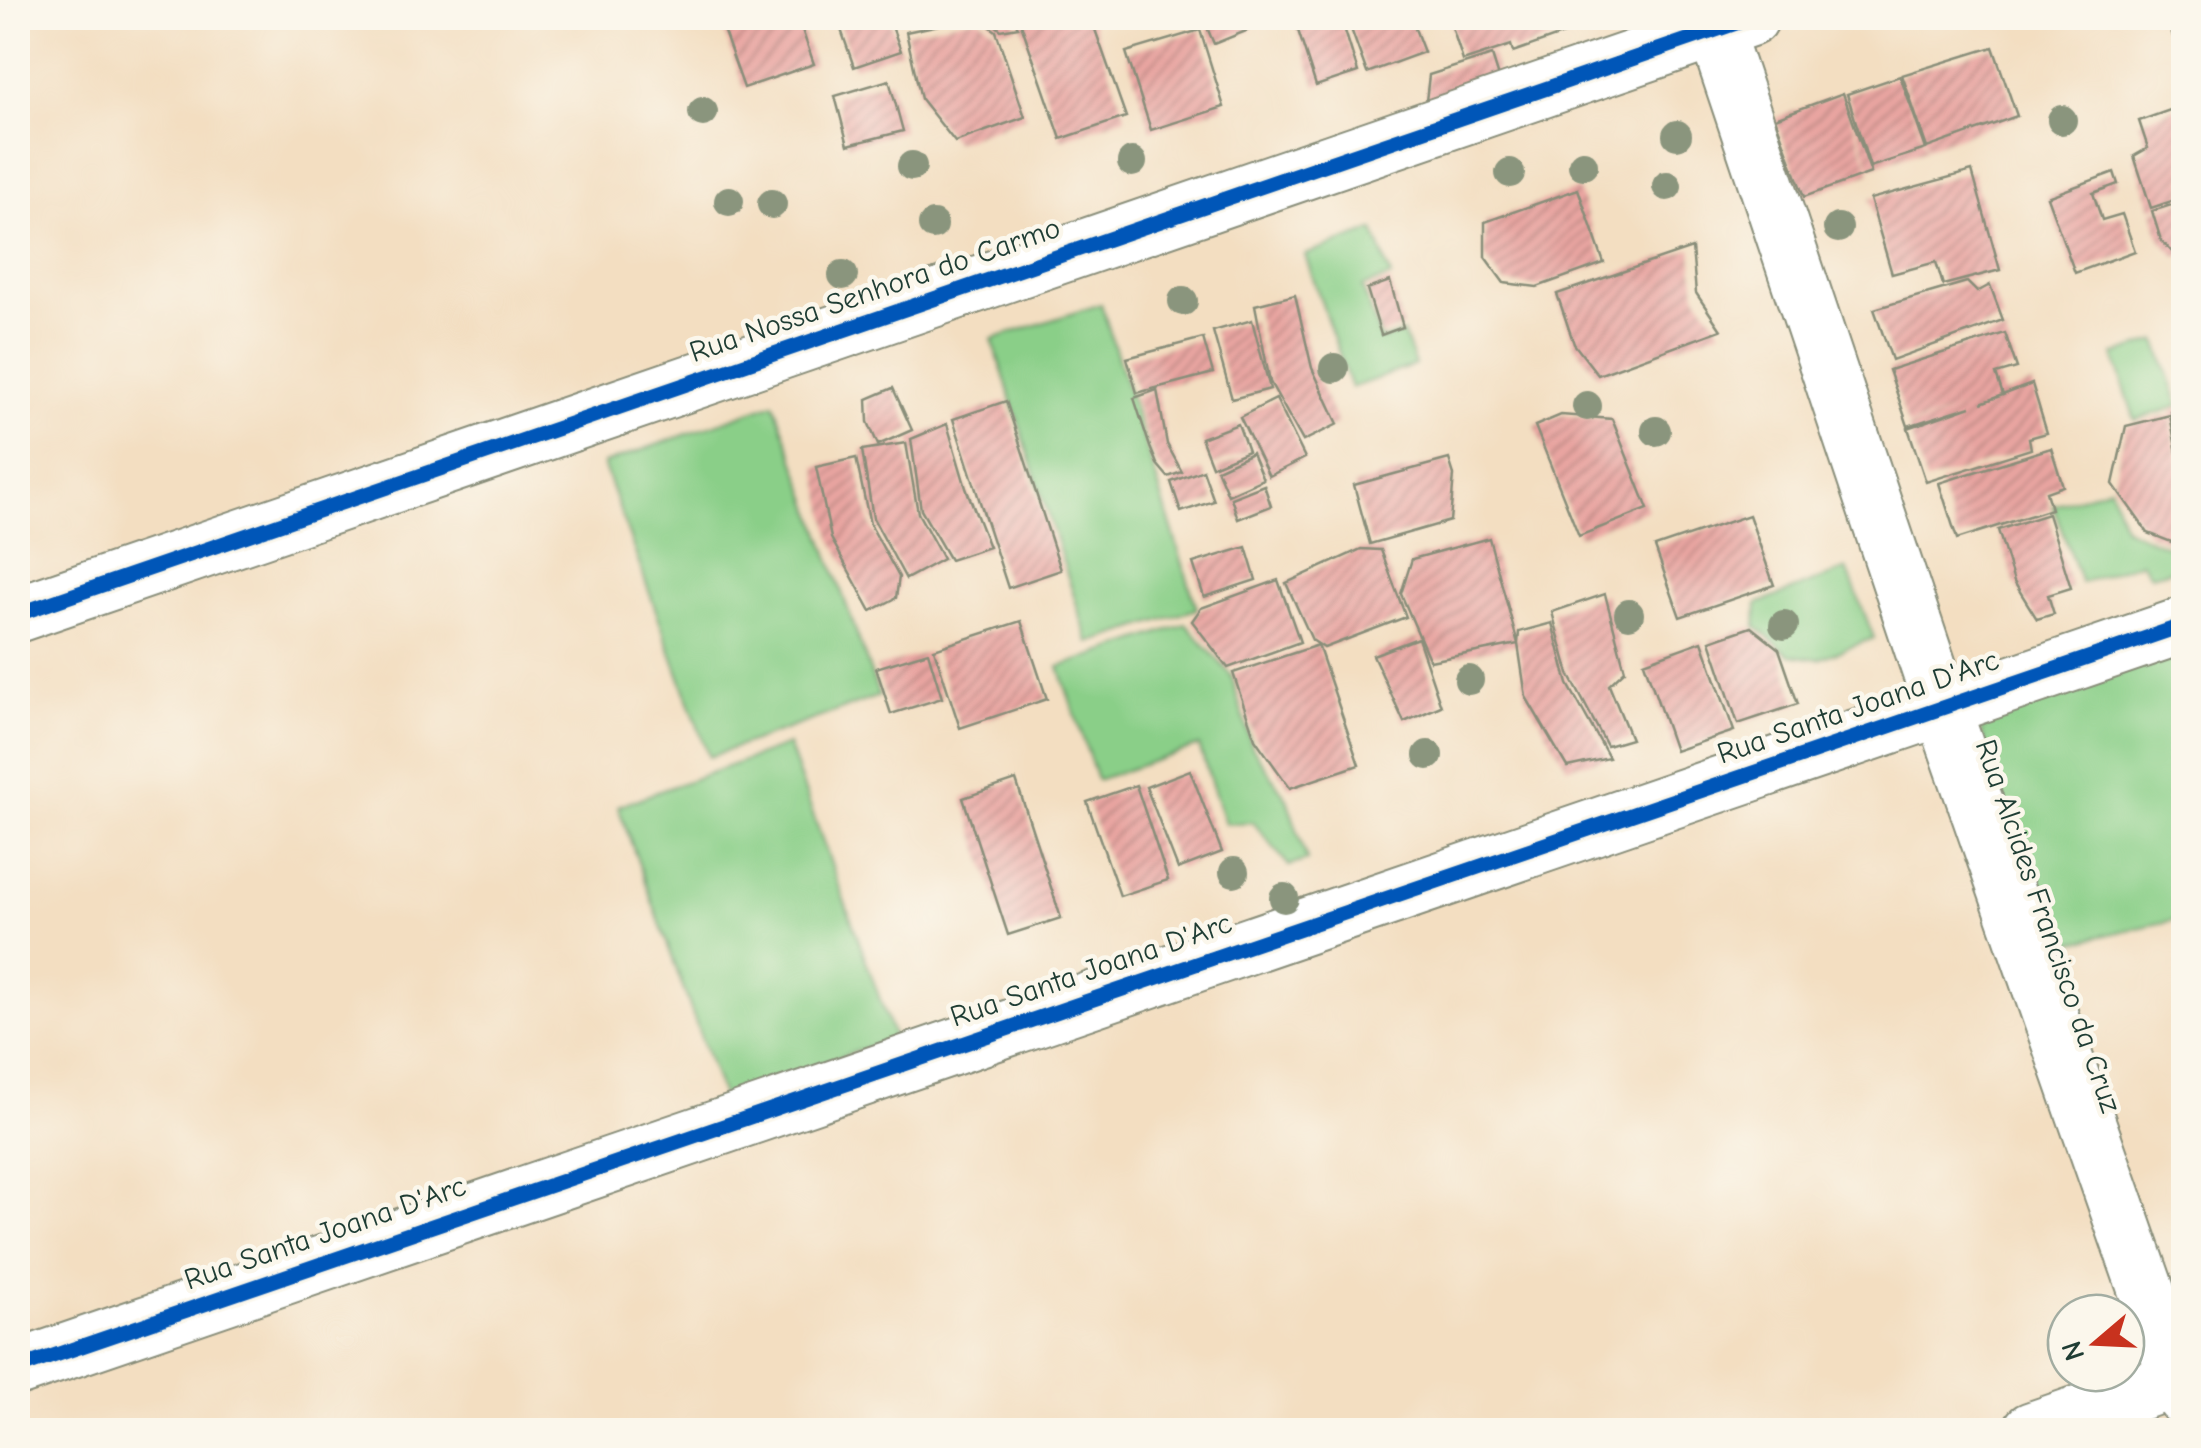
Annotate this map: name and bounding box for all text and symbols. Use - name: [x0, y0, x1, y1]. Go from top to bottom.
- street label: Rua Nossa Senhora do Carmo: [685, 210, 1065, 370]
- street label: Rua Santa Joana D'Arc: [1713, 642, 2003, 772]
- street label: Rua Alcides Francisco da Cruz: [1968, 735, 2128, 1117]
- street label: Rua Santa Joana D'Arc: [946, 905, 1236, 1035]
- street label: Rua Santa Joana D'Arc: [180, 1168, 470, 1298]
- north arrow: [2046, 1293, 2146, 1393]
- text: N: [2055, 1337, 2091, 1365]

